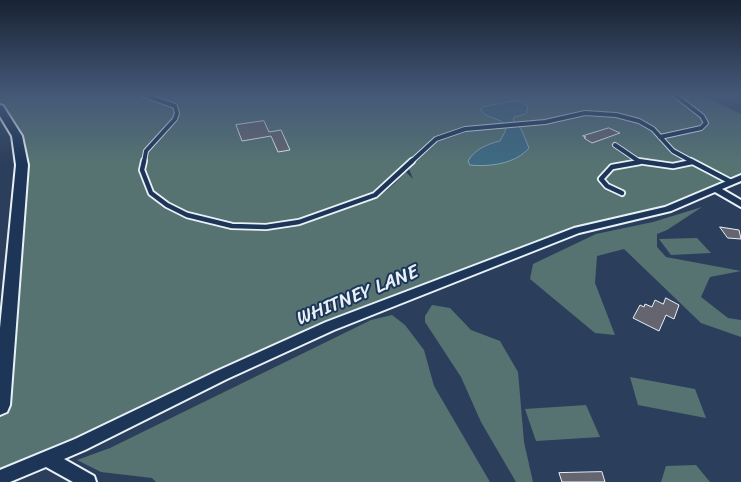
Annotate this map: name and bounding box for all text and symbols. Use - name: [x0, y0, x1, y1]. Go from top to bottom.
- street label: WHITNEY LANE: [294, 261, 422, 331]

